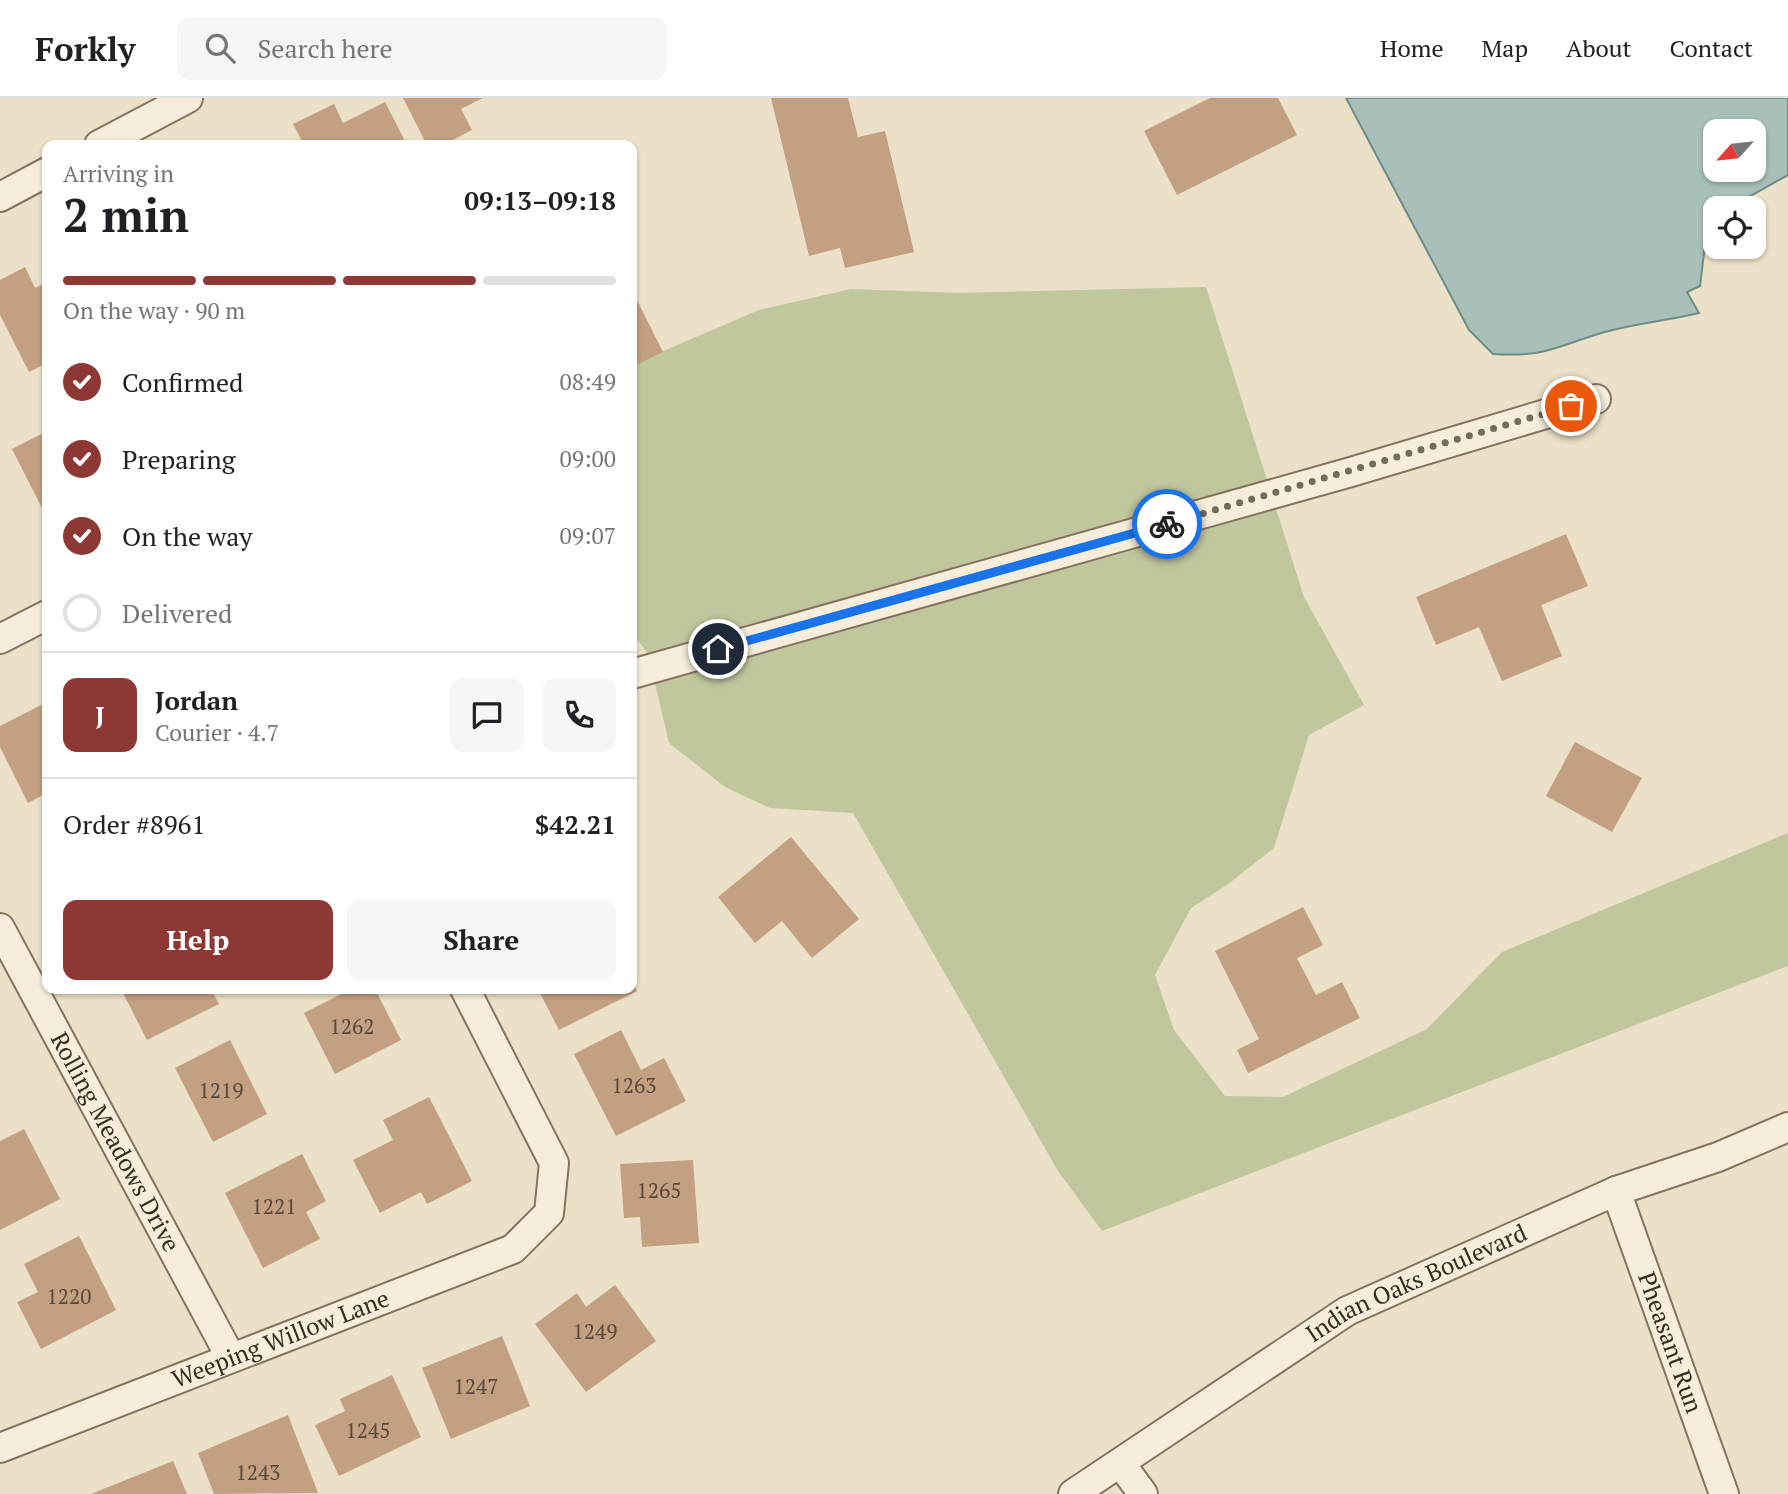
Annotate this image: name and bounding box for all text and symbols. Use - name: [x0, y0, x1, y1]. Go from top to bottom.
- search box: [177, 17, 667, 80]
- text: Forkly: [35, 27, 135, 70]
- icon: search: [201, 29, 239, 67]
- text: Search here: [257, 31, 393, 65]
- text: Home: [1380, 32, 1444, 64]
- text: Map: [1482, 32, 1528, 64]
- text: About: [1566, 32, 1632, 64]
- text: Contact: [1670, 32, 1753, 64]
- north arrow: [1703, 119, 1766, 182]
- map controls: [1703, 119, 1766, 259]
- text: Arriving in: [63, 158, 174, 189]
- text: 09:13–09:18: [464, 183, 616, 217]
- text: 2 min: [63, 184, 189, 245]
- button: locate: [1703, 196, 1766, 259]
- text: On the way · 90 m: [63, 295, 245, 326]
- icon: check: [63, 363, 101, 401]
- text: Confirmed: [122, 365, 243, 399]
- text: 08:49: [559, 366, 616, 397]
- pin: [1541, 376, 1601, 436]
- icon: bag: [1552, 387, 1590, 425]
- icon: check: [63, 440, 101, 478]
- text: Preparing: [122, 442, 235, 476]
- text: 09:00: [559, 443, 616, 474]
- courier: [1132, 489, 1202, 559]
- icon: bike: [1148, 505, 1186, 543]
- icon: check: [63, 517, 101, 555]
- text: On the way: [122, 519, 253, 553]
- text: 09:07: [559, 520, 616, 551]
- text: Delivered: [122, 596, 232, 630]
- pin: [688, 619, 748, 679]
- icon: home: [699, 630, 737, 668]
- button: chat: [450, 678, 524, 752]
- button: phone: [542, 678, 616, 752]
- text: Jordan: [155, 683, 238, 717]
- text: J: [95, 698, 105, 732]
- text: Courier · 4.7: [155, 717, 279, 748]
- text: Order #8961: [63, 807, 205, 841]
- text: $42.21: [535, 807, 616, 841]
- button: Help: [63, 900, 333, 980]
- button: Share: [347, 900, 616, 980]
- house number: 1262: [330, 1012, 374, 1040]
- street label: Rolling Meadows Drive: [44, 1026, 188, 1257]
- house number: 1263: [612, 1071, 656, 1099]
- house number: 1219: [199, 1076, 243, 1104]
- house number: 1265: [637, 1176, 681, 1204]
- house number: 1221: [252, 1192, 296, 1220]
- street label: Indian Oaks Boulevard: [1299, 1216, 1531, 1349]
- street label: Pheasant Run: [1631, 1267, 1711, 1417]
- house number: 1220: [47, 1282, 91, 1310]
- street label: Weeping Willow Lane: [167, 1282, 394, 1395]
- house number: 1249: [573, 1317, 617, 1345]
- house number: 1247: [454, 1372, 498, 1400]
- house number: 1245: [346, 1416, 390, 1444]
- house number: 1243: [236, 1458, 280, 1486]

